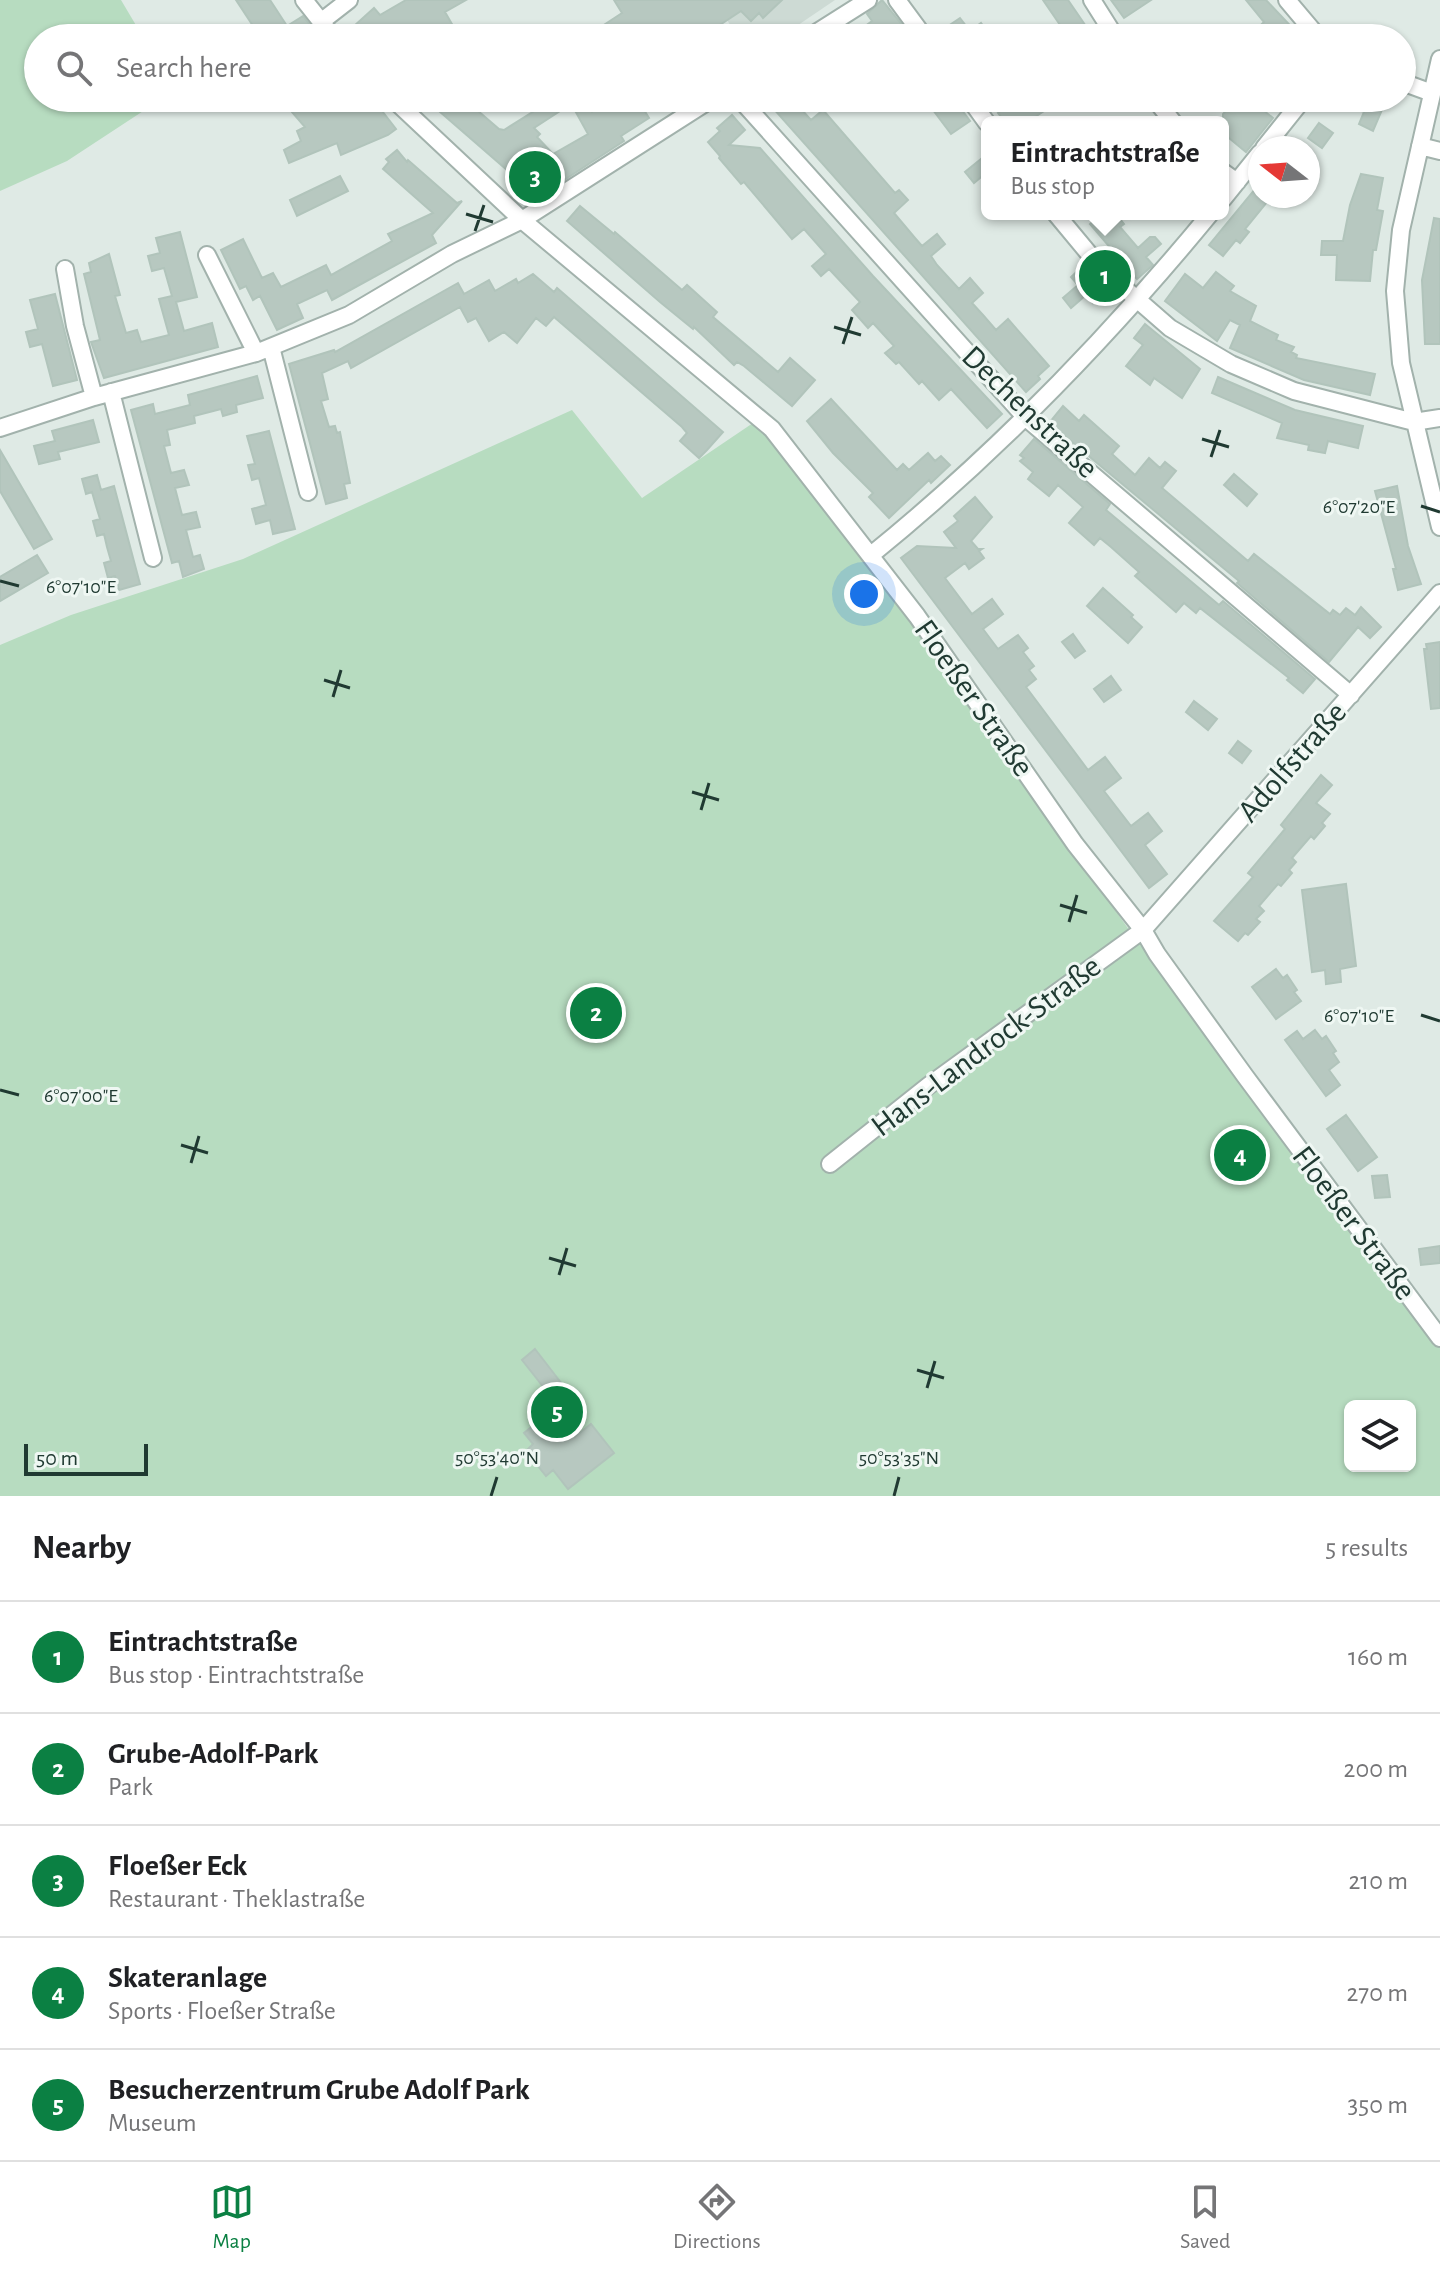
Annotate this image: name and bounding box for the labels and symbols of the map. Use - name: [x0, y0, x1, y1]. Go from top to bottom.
- north arrow: [1248, 136, 1320, 208]
- pin: 3: [509, 147, 561, 207]
- pin: 1: [1079, 246, 1131, 306]
- street label: Dechenstraße: [956, 340, 1104, 484]
- text: 6°07'20"E: [1323, 497, 1396, 517]
- your location: [844, 574, 884, 614]
- text: 6°07'10"E: [46, 577, 116, 597]
- street label: Floeßer Straße: [908, 614, 1040, 782]
- street label: Adolfstraße: [1232, 696, 1352, 828]
- street label: Hans-Landrock-Straße: [865, 950, 1107, 1142]
- pin: 2: [570, 983, 622, 1043]
- text: 6°07'10"E: [1324, 1006, 1394, 1026]
- text: 6°07'00"E: [44, 1086, 118, 1106]
- pin: 4: [1214, 1125, 1266, 1185]
- street label: Floeßer Straße: [1286, 1140, 1422, 1306]
- pin: 5: [531, 1382, 583, 1442]
- scale bar: [24, 1440, 148, 1476]
- text: 50°53'40"N: [455, 1448, 539, 1468]
- text: 50°53'35"N: [859, 1448, 939, 1468]

